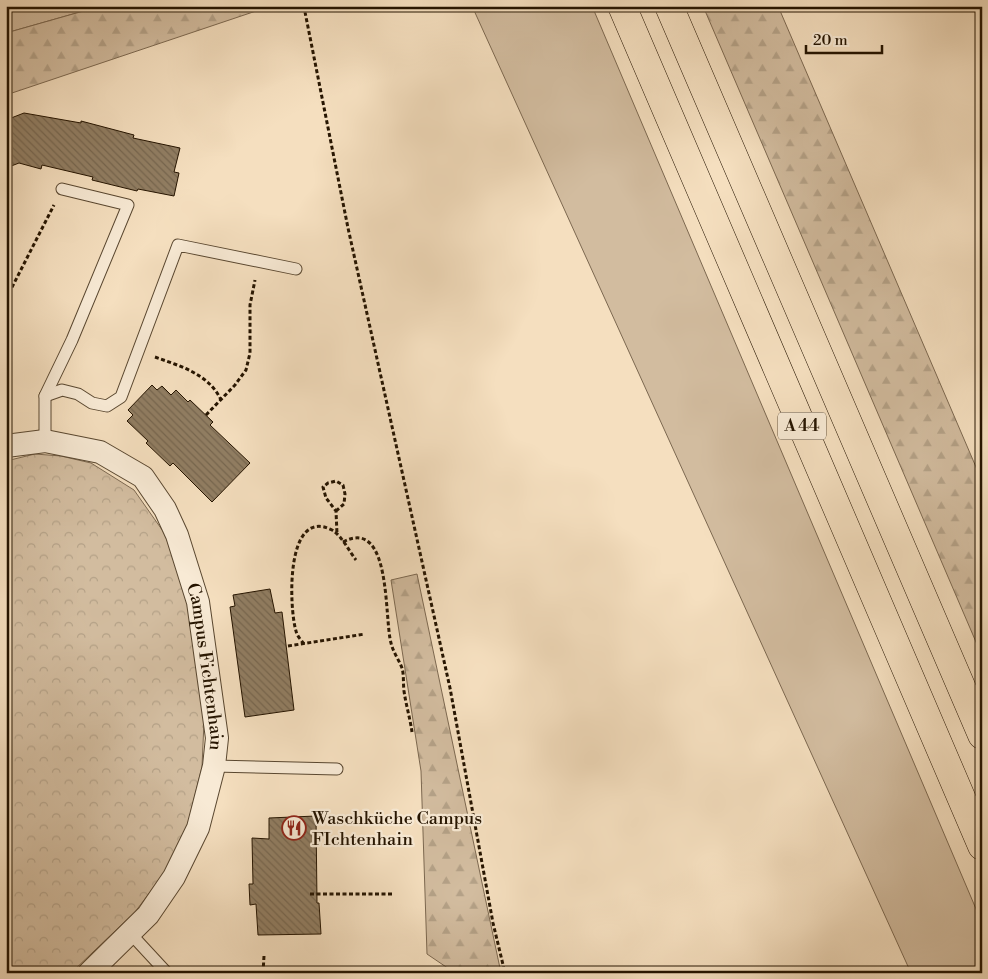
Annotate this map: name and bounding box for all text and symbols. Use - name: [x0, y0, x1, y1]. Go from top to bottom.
- scale bar: [806, 22, 882, 54]
- text: 20 m: [813, 31, 848, 50]
- road number: A 44: [778, 412, 826, 440]
- street label: Campus Fichtenhain: [181, 580, 229, 752]
- place label: Waschküche Campus FIchtenhain: [311, 807, 482, 851]
- restaurant icon: Waschküche Campus FIchtenhain: [281, 815, 307, 841]

